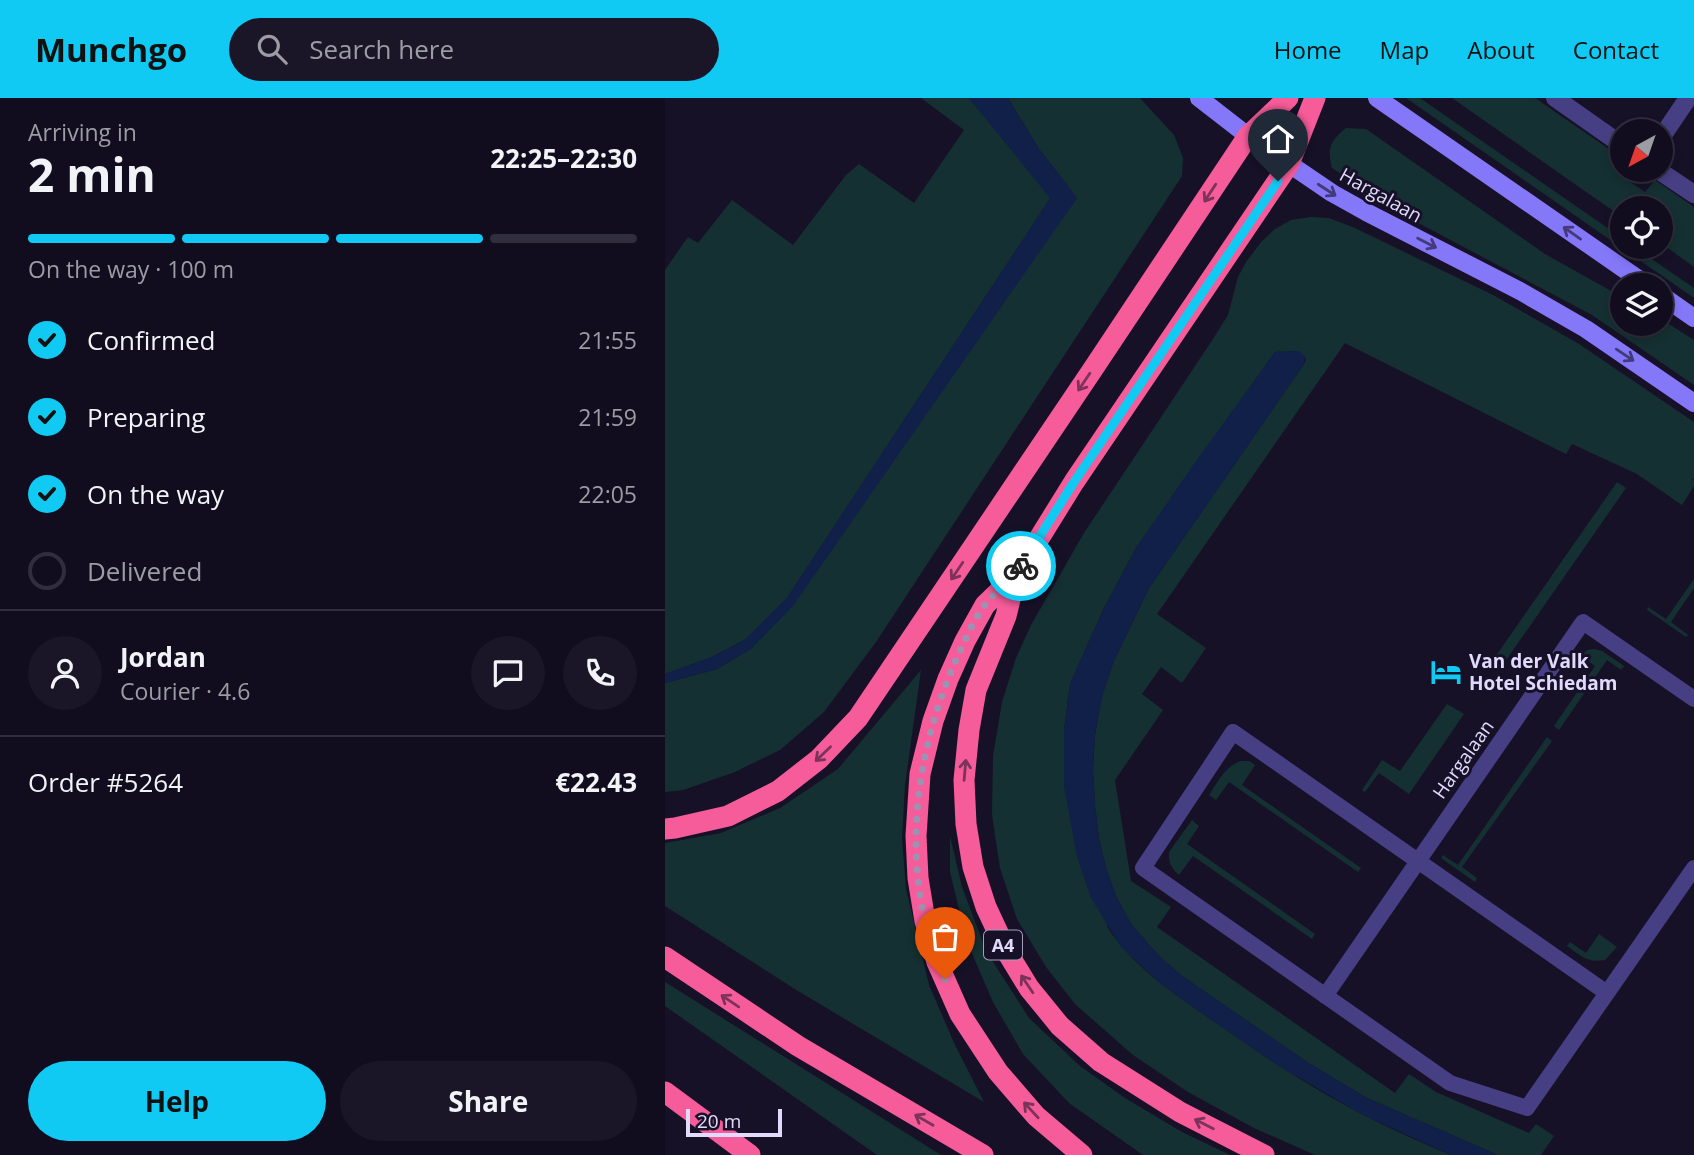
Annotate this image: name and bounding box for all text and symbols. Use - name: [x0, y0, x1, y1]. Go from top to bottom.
- search box: [229, 18, 719, 81]
- text: Munchgo: [35, 27, 187, 72]
- icon: search: [253, 30, 291, 68]
- text: Search here: [309, 31, 454, 67]
- text: Home: [1274, 33, 1342, 66]
- text: Map: [1380, 33, 1429, 66]
- text: About: [1467, 33, 1535, 66]
- text: Contact: [1573, 33, 1659, 66]
- pin: [1248, 109, 1308, 181]
- text: Arriving in: [28, 116, 137, 148]
- north arrow: [1610, 119, 1673, 182]
- map controls: [1610, 119, 1673, 336]
- icon: home: [1259, 120, 1297, 158]
- text: 22:25–22:30: [490, 140, 637, 176]
- text: 2 min: [28, 143, 156, 205]
- street label: Hargalaan: [1335, 162, 1427, 228]
- one-way arrow: [1317, 182, 1336, 197]
- one-way arrow: [1203, 183, 1218, 202]
- button: locate: [1610, 196, 1673, 259]
- one-way arrow: [1563, 226, 1582, 240]
- one-way arrow: [1416, 237, 1437, 251]
- text: On the way · 100 m: [28, 253, 234, 285]
- button: layers: [1610, 273, 1673, 336]
- icon: check: [28, 321, 66, 359]
- text: Confirmed: [87, 322, 215, 358]
- text: 21:55: [578, 324, 637, 356]
- one-way arrow: [1615, 348, 1634, 362]
- one-way arrow: [1077, 372, 1092, 391]
- icon: check: [28, 398, 66, 436]
- text: Preparing: [87, 399, 205, 435]
- text: 21:59: [578, 401, 637, 433]
- icon: check: [28, 475, 66, 513]
- text: On the way: [87, 476, 224, 512]
- text: 22:05: [578, 478, 637, 510]
- courier: [986, 531, 1056, 601]
- icon: bike: [1002, 547, 1040, 585]
- text: Delivered: [87, 553, 202, 589]
- one-way arrow: [950, 560, 964, 580]
- button: person: [28, 636, 102, 710]
- button: chat: [471, 636, 545, 710]
- button: phone: [563, 636, 637, 710]
- text: Jordan: [120, 639, 206, 675]
- place label: Van der Valk Hotel Schiedam: [1469, 648, 1617, 696]
- hotel icon: Van der Valk Hotel Schiedam: [1429, 655, 1463, 689]
- text: Courier · 4.6: [120, 675, 250, 707]
- street label: Hargalaan: [1426, 714, 1500, 804]
- one-way arrow: [815, 745, 832, 762]
- one-way arrow: [959, 759, 972, 782]
- text: Order #5264: [28, 764, 183, 800]
- text: €22.43: [555, 764, 637, 800]
- pin: [915, 907, 975, 979]
- icon: bag: [926, 918, 964, 956]
- road number: A4: [984, 930, 1022, 960]
- one-way arrow: [1020, 975, 1034, 994]
- one-way arrow: [721, 994, 740, 1008]
- button: Help: [28, 1061, 326, 1141]
- button: Share: [340, 1061, 637, 1141]
- one-way arrow: [1022, 1102, 1039, 1119]
- scale bar: [686, 1106, 782, 1138]
- text: 20 m: [697, 1108, 741, 1134]
- one-way arrow: [914, 1113, 935, 1126]
- one-way arrow: [1194, 1116, 1215, 1130]

